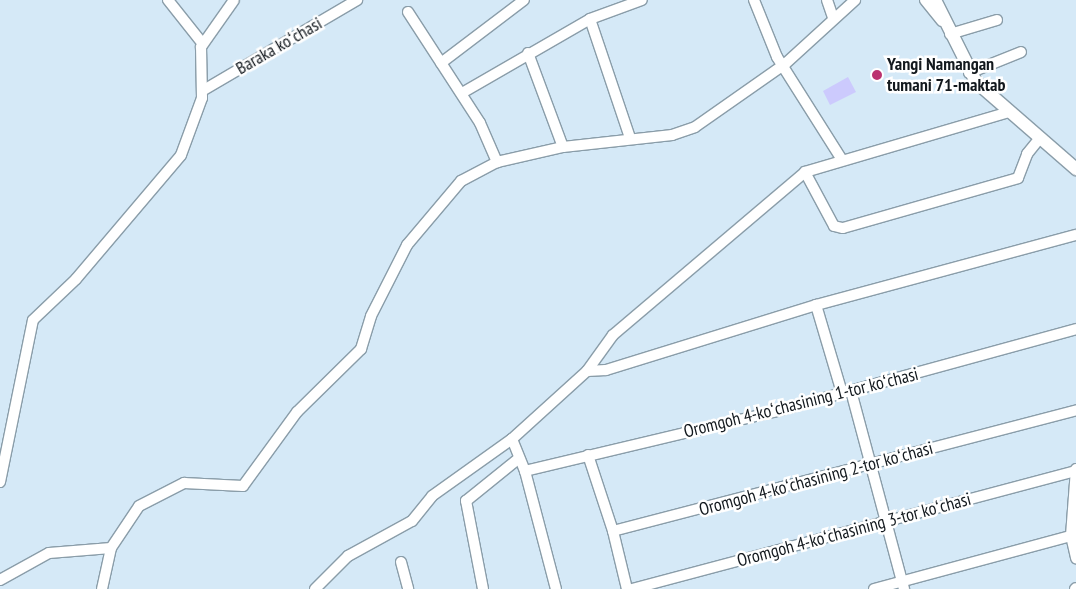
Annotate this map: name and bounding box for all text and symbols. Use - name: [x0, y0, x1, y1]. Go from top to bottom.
- street label: Baraka koʻchasi: [232, 13, 326, 79]
- place label: Yangi Namangan tumani 71-maktab: [887, 54, 1005, 96]
- marker: Yangi Namangan tumani 71-maktab: [871, 69, 883, 81]
- street label: Oromgoh 4-koʻchasining 1-tor koʻchasi: [681, 363, 921, 443]
- street label: Oromgoh 4-koʻchasining 2-tor koʻchasi: [697, 437, 935, 521]
- street label: Oromgoh 4-koʻchasining 3-tor koʻchasi: [735, 488, 973, 572]

